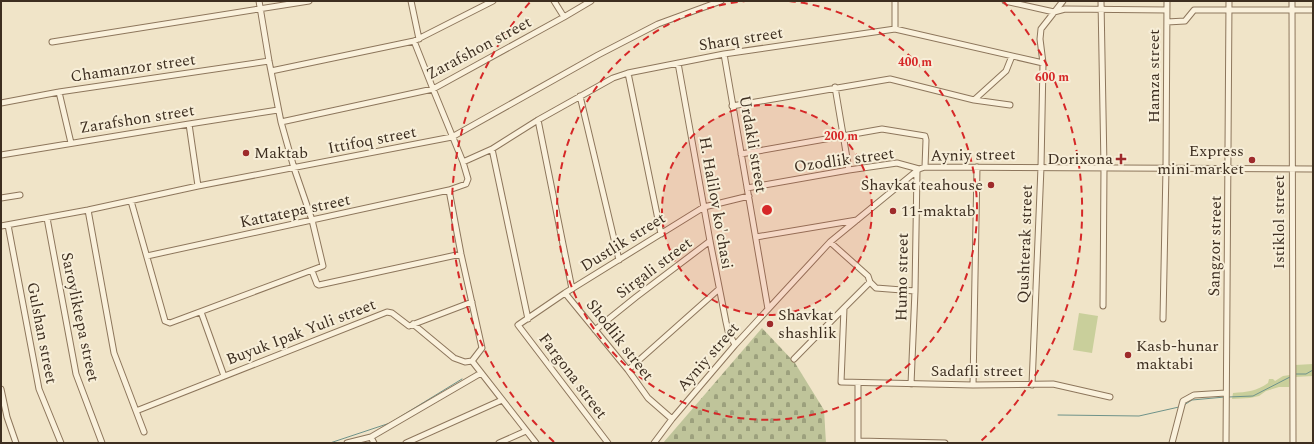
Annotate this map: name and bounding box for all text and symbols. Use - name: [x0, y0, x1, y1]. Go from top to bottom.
- street label: Zarafshon street: [422, 10, 536, 86]
- street label: Sharq street: [697, 20, 785, 57]
- street label: Hamza street: [1142, 29, 1166, 123]
- street label: Chamanzor street: [69, 47, 197, 89]
- text: 400 m: [898, 53, 932, 72]
- text: 600 m: [1035, 68, 1069, 87]
- street label: Urdakli street: [733, 94, 773, 195]
- street label: Zarafshon street: [78, 98, 197, 140]
- street label: Ittifoq street: [326, 120, 419, 160]
- text: 200 m: [824, 127, 858, 146]
- street label: H. Halilov ko'chasi: [693, 135, 739, 271]
- place label: Express mini market: [1157, 139, 1244, 181]
- place label: Maktab: [254, 141, 308, 165]
- street label: Ozodlik street: [792, 141, 896, 179]
- street label: Ayniy street: [930, 142, 1016, 168]
- place label: Dorixona: [1047, 147, 1113, 171]
- marker: Maktab: [241, 148, 251, 158]
- marker: Dorixona: [1116, 154, 1126, 164]
- marker: Express mini market: [1247, 155, 1257, 165]
- place label: Shavkat teahouse: [861, 173, 983, 197]
- street label: Istiklol street: [1267, 174, 1291, 269]
- marker: Shavkat teahouse: [986, 180, 996, 190]
- street label: Qushterak street: [1011, 184, 1039, 304]
- street label: Kattatepa street: [237, 187, 353, 234]
- street label: Sangzor street: [1202, 195, 1228, 297]
- place label: 11-maktab: [901, 199, 975, 223]
- centre of rings: [760, 203, 774, 217]
- street label: Dustlik street: [576, 206, 671, 278]
- marker: 11-maktab: [888, 206, 898, 216]
- street label: Sirgali street: [611, 231, 697, 305]
- street label: Humo street: [889, 232, 915, 321]
- street label: Saroyliktepa street: [55, 250, 106, 384]
- street label: Gulshan street: [20, 280, 64, 386]
- street label: Buyuk Ipak Yuli street: [223, 292, 380, 372]
- street label: Shodlik street: [580, 294, 660, 386]
- place label: Shavkat shashlik: [778, 303, 837, 345]
- street label: Ayniy street: [671, 317, 745, 397]
- marker: Shavkat shashlik: [765, 319, 775, 329]
- street label: Fargona street: [533, 328, 613, 424]
- place label: Kasb-hunar maktabi: [1136, 334, 1219, 376]
- marker: Kasb-hunar maktabi: [1123, 350, 1133, 360]
- street label: Sadafli street: [931, 359, 1024, 383]

